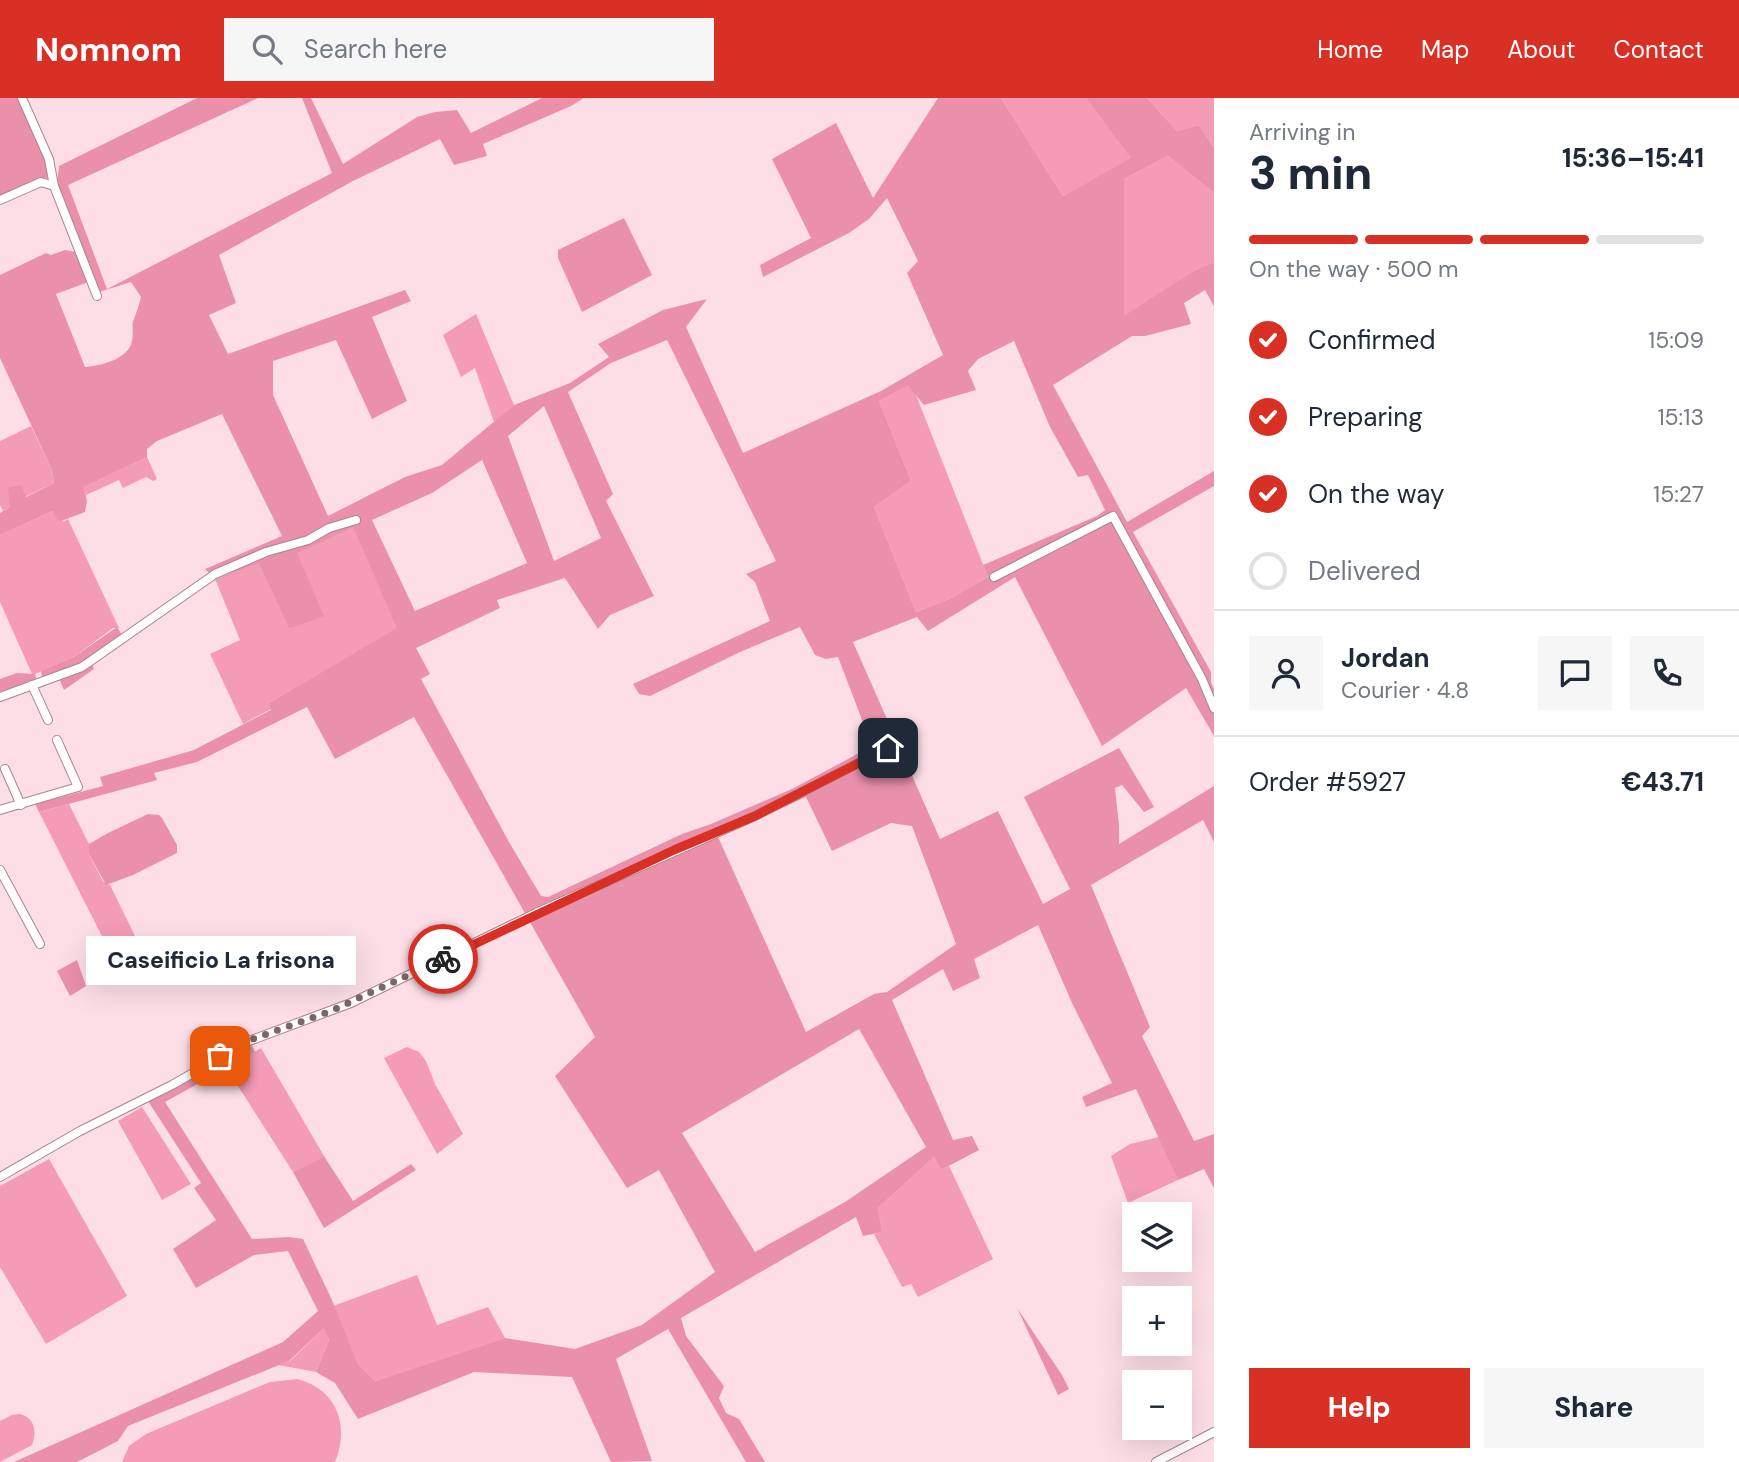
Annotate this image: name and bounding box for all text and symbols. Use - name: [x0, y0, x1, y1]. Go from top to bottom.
- search box: [224, 18, 714, 81]
- text: Nomnom: [35, 28, 182, 71]
- icon: search: [248, 30, 286, 68]
- text: Search here: [304, 32, 447, 66]
- text: Home: [1317, 34, 1383, 65]
- text: Map: [1421, 34, 1469, 65]
- text: About: [1507, 34, 1576, 65]
- text: Contact: [1614, 34, 1704, 65]
- text: Arriving in: [1249, 117, 1355, 147]
- text: 15:36–15:41: [1562, 141, 1704, 175]
- text: 3 min: [1249, 143, 1372, 203]
- text: On the way · 500 m: [1249, 254, 1459, 284]
- icon: check: [1249, 321, 1287, 359]
- text: Confirmed: [1308, 323, 1435, 357]
- text: 15:09: [1648, 325, 1704, 355]
- icon: check: [1249, 398, 1287, 436]
- text: Preparing: [1308, 400, 1423, 434]
- text: 15:13: [1657, 402, 1704, 432]
- icon: check: [1249, 475, 1287, 513]
- text: On the way: [1308, 477, 1444, 511]
- text: 15:27: [1653, 479, 1704, 509]
- text: Delivered: [1308, 554, 1421, 588]
- button: person: [1249, 636, 1323, 710]
- button: chat: [1538, 636, 1612, 710]
- button: phone: [1630, 636, 1704, 710]
- text: Jordan: [1341, 641, 1430, 675]
- text: Courier · 4.8: [1341, 675, 1469, 705]
- pin: [858, 718, 918, 778]
- icon: home: [869, 729, 907, 767]
- text: Order #5927: [1249, 765, 1406, 799]
- text: €43.71: [1621, 765, 1704, 799]
- courier: [408, 924, 478, 994]
- callout: Caseificio La frisona: [85, 937, 355, 986]
- icon: bike: [424, 940, 462, 978]
- text: Caseificio La frisona: [107, 945, 335, 975]
- pin: [190, 1026, 250, 1086]
- icon: bag: [201, 1037, 239, 1075]
- map controls: [1122, 1202, 1192, 1440]
- button: layers: [1122, 1202, 1192, 1272]
- button: +: [1122, 1286, 1192, 1356]
- button: Help: [1249, 1368, 1470, 1448]
- button: Share: [1484, 1368, 1704, 1448]
- button: −: [1122, 1370, 1192, 1440]

